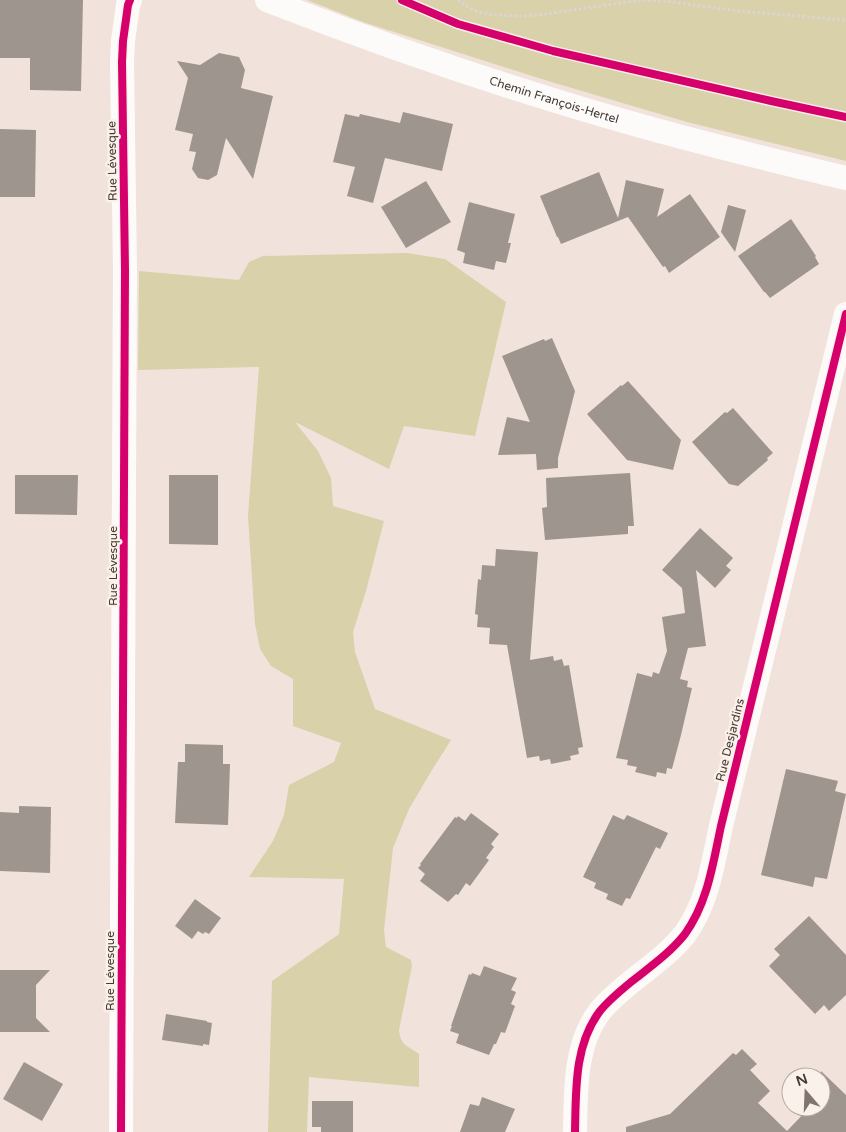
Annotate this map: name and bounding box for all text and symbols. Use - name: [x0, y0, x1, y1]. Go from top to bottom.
- street label: Chemin François-Hertel: [488, 73, 620, 126]
- street label: Rue Lévesque: [104, 121, 120, 201]
- street label: Rue Lévesque: [106, 526, 120, 606]
- street label: Rue Desjardins: [713, 697, 747, 783]
- street label: Rue Lévesque: [103, 931, 117, 1011]
- north arrow: [781, 1067, 831, 1117]
- text: N: [794, 1070, 810, 1090]

